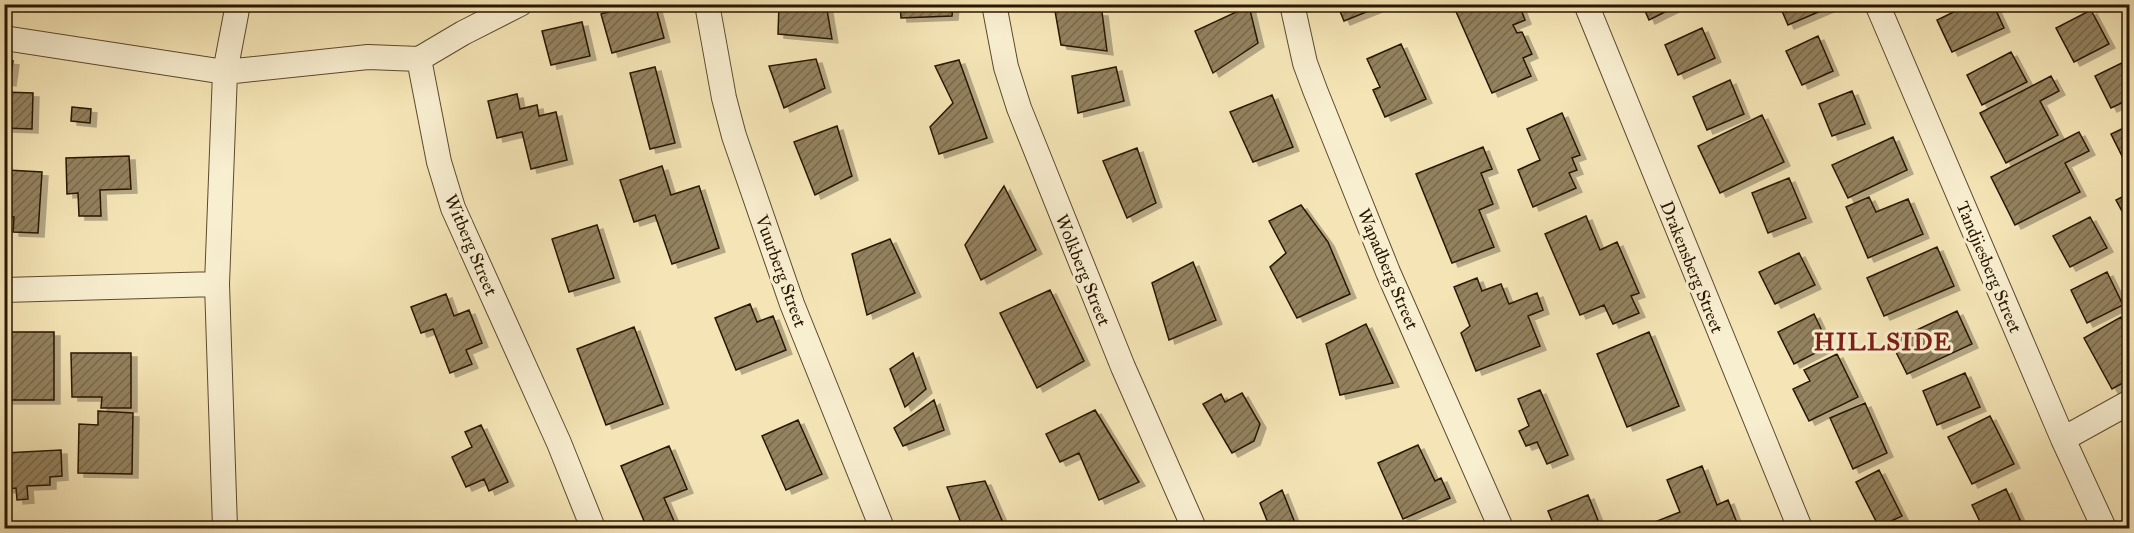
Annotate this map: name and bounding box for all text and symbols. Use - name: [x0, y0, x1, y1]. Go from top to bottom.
- street label: Witberg Street: [439, 191, 503, 300]
- street label: Drakensberg Street: [1655, 198, 1729, 337]
- street label: Tandjiesberg Street: [1950, 198, 2027, 337]
- street label: Wapadberg Street: [1352, 205, 1424, 334]
- street label: Vuurberg Street: [749, 211, 812, 331]
- street label: Wolkberg Street: [1050, 211, 1116, 330]
- district label: HILLSIDE: [1814, 327, 1952, 357]

